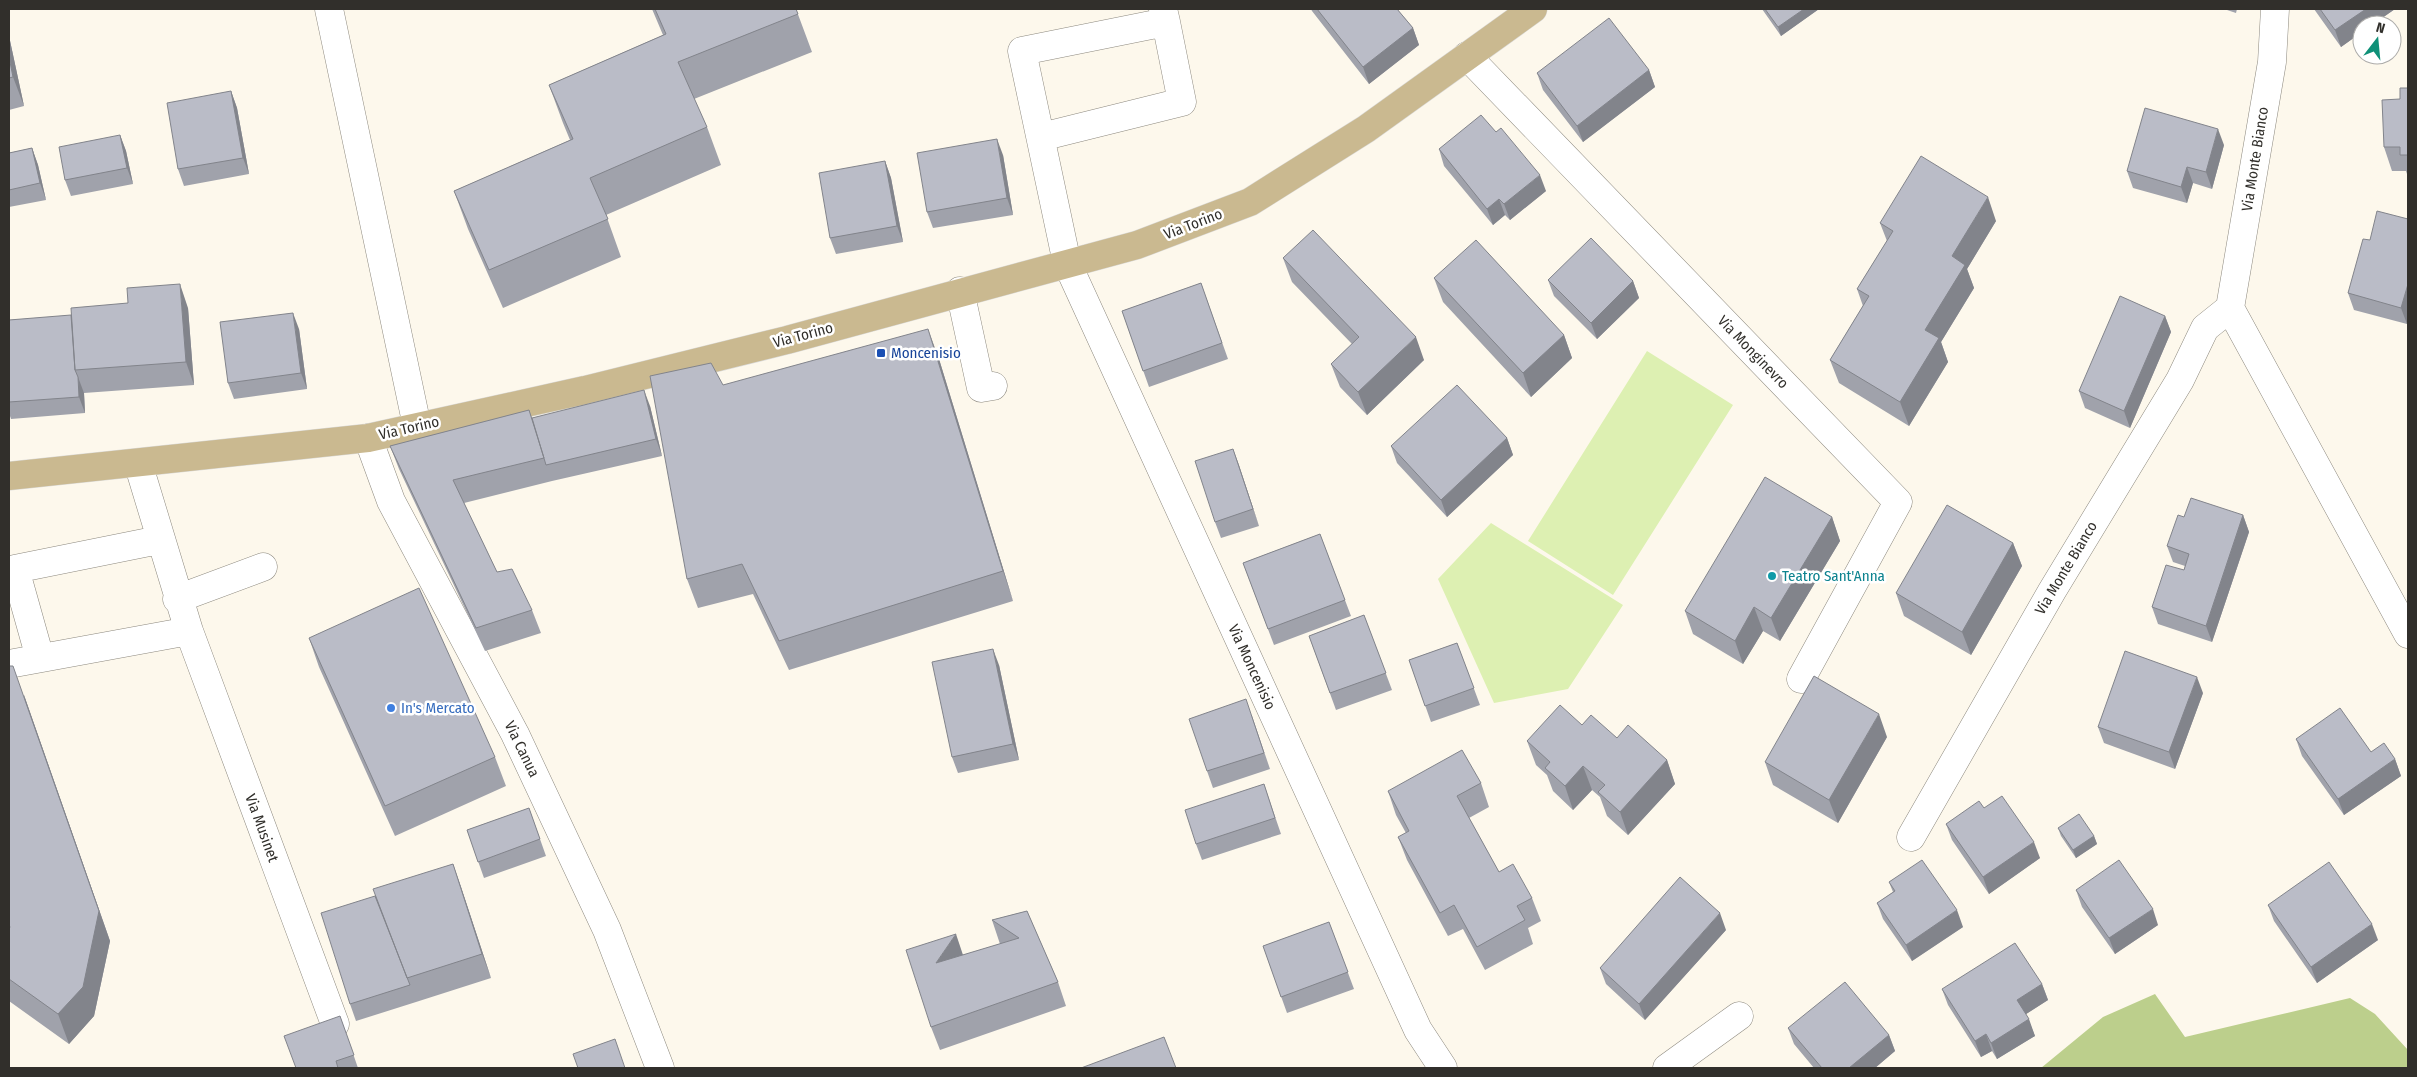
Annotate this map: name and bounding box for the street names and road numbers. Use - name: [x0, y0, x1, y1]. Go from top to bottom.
- street label: Via Monte Bianco: [2238, 105, 2272, 213]
- street label: Via Torino: [1161, 205, 1225, 243]
- street label: Via Monginevro: [1714, 312, 1792, 392]
- street label: Via Torino: [771, 318, 835, 352]
- street label: Via Torino: [377, 412, 441, 444]
- street label: Via Monte Bianco: [2031, 518, 2101, 618]
- street label: Via Moncenisio: [1224, 621, 1280, 713]
- street label: Via Canua: [501, 718, 543, 780]
- street label: Via Musinet: [241, 791, 283, 865]

